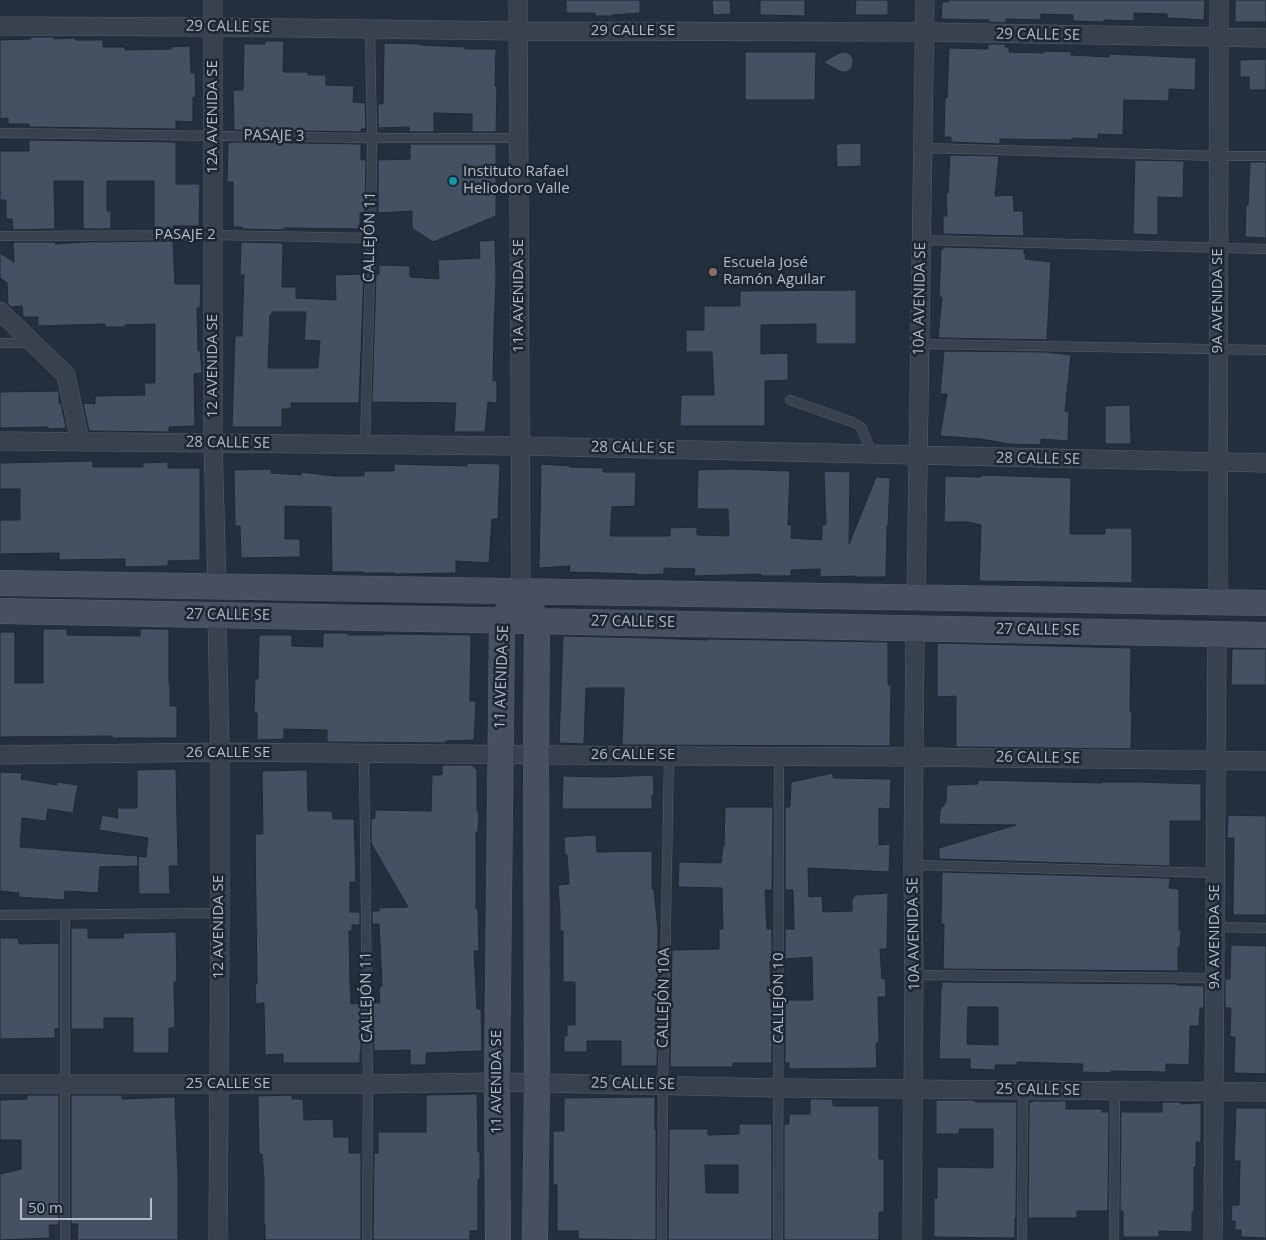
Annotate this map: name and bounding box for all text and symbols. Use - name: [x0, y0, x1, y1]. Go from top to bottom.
- street label: 29 CALLE SE: [186, 17, 270, 37]
- street label: 29 CALLE SE: [591, 22, 675, 40]
- street label: 29 CALLE SE: [996, 25, 1080, 45]
- street label: 12A AVENIDA SE: [204, 60, 222, 174]
- street label: PASAJE 3: [243, 126, 305, 146]
- place label: Instituto Rafael Heliodoro Valle: [463, 163, 570, 198]
- marker: Instituto Rafael Heliodoro Valle: [447, 175, 459, 187]
- street label: CALLEJÓN 11: [360, 191, 380, 283]
- street label: PASAJE 2: [154, 226, 216, 244]
- street label: 11A AVENIDA SE: [510, 239, 528, 353]
- street label: 10A AVENIDA SE: [910, 242, 930, 356]
- street label: 9A AVENIDA SE: [1209, 248, 1227, 354]
- place label: Escuela José Ramón Aguilar: [723, 254, 825, 289]
- marker: Escuela José Ramón Aguilar: [707, 266, 719, 278]
- street label: 12 AVENIDA SE: [204, 314, 222, 418]
- street label: 28 CALLE SE: [186, 433, 270, 453]
- street label: 28 CALLE SE: [591, 438, 675, 458]
- street label: 28 CALLE SE: [996, 449, 1080, 469]
- street label: 27 CALLE SE: [186, 605, 270, 625]
- street label: 27 CALLE SE: [591, 612, 675, 632]
- street label: 27 CALLE SE: [996, 620, 1080, 640]
- street label: 11 AVENIDA SE: [491, 625, 513, 729]
- street label: 26 CALLE SE: [186, 744, 270, 762]
- street label: 26 CALLE SE: [591, 746, 675, 764]
- street label: 26 CALLE SE: [996, 748, 1080, 768]
- street label: 12 AVENIDA SE: [210, 875, 228, 979]
- street label: 10A AVENIDA SE: [904, 877, 924, 991]
- street label: 9A AVENIDA SE: [1206, 884, 1224, 990]
- street label: CALLEJÓN 10A: [654, 948, 674, 1048]
- street label: CALLEJÓN 11: [357, 951, 377, 1043]
- street label: CALLEJÓN 10: [770, 953, 788, 1043]
- street label: 11 AVENIDA SE: [488, 1030, 506, 1134]
- street label: 25 CALLE SE: [591, 1074, 675, 1094]
- street label: 25 CALLE SE: [186, 1075, 270, 1093]
- street label: 25 CALLE SE: [996, 1080, 1080, 1100]
- scale bar: [22, 1188, 155, 1220]
- text: 50 m: [28, 1197, 63, 1217]

